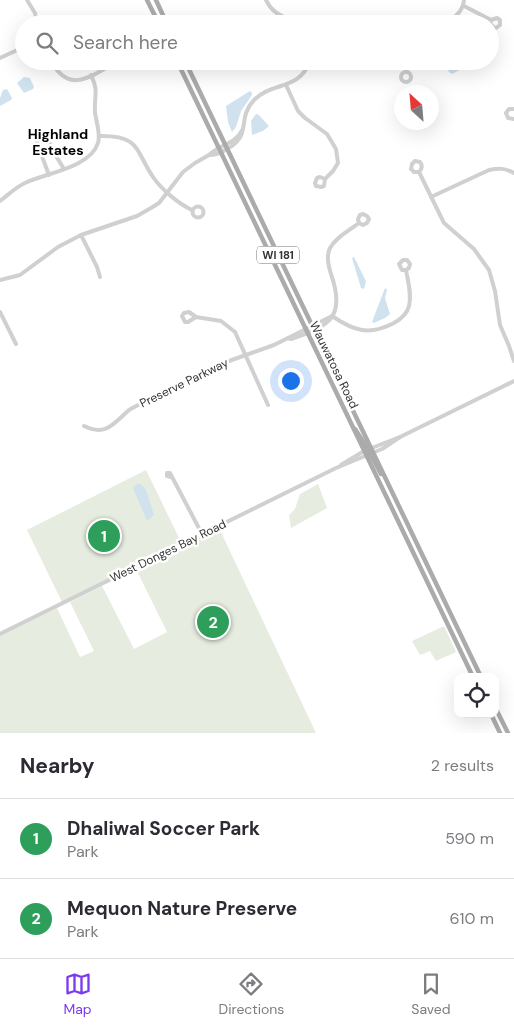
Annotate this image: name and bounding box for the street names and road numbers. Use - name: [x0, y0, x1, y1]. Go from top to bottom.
- road number: WI 181: [257, 246, 299, 264]
- street label: Wauwatosa Road: [306, 319, 362, 411]
- street label: Preserve Parkway: [137, 354, 231, 411]
- street label: West Donges Bay Road: [107, 516, 229, 586]

